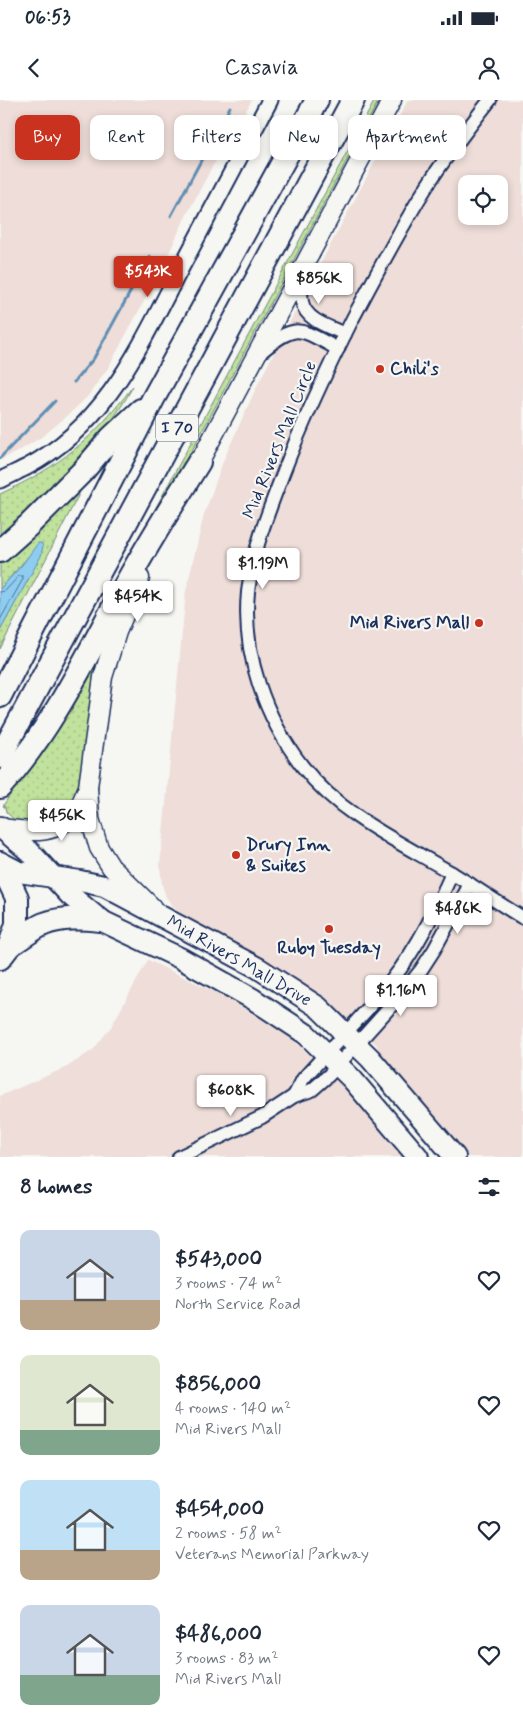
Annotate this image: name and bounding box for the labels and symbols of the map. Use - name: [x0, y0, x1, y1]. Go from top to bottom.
- pin: $543K: [113, 256, 183, 298]
- pin: $856K: [284, 262, 354, 305]
- street label: Mid Rivers Mall Circle: [237, 357, 323, 523]
- place label: Chili's: [390, 357, 439, 381]
- marker: Chili's: [374, 363, 386, 375]
- road number: I 70: [156, 414, 198, 442]
- pin: $1.19M: [222, 548, 304, 590]
- pin: $454K: [103, 580, 173, 623]
- place label: Mid Rivers Mall: [350, 611, 469, 635]
- marker: Mid Rivers Mall: [473, 617, 485, 629]
- pin: $456K: [27, 800, 97, 842]
- place label: Drury Inn & Suites: [246, 833, 331, 878]
- marker: Drury Inn & Suites: [230, 849, 242, 861]
- pin: $486K: [423, 892, 493, 935]
- street label: Mid Rivers Mall Drive: [162, 910, 316, 1012]
- marker: Ruby Tuesday: [323, 923, 335, 935]
- place label: Ruby Tuesday: [277, 936, 381, 960]
- pin: $1.16M: [360, 974, 442, 1017]
- pin: $608K: [196, 1074, 266, 1117]

